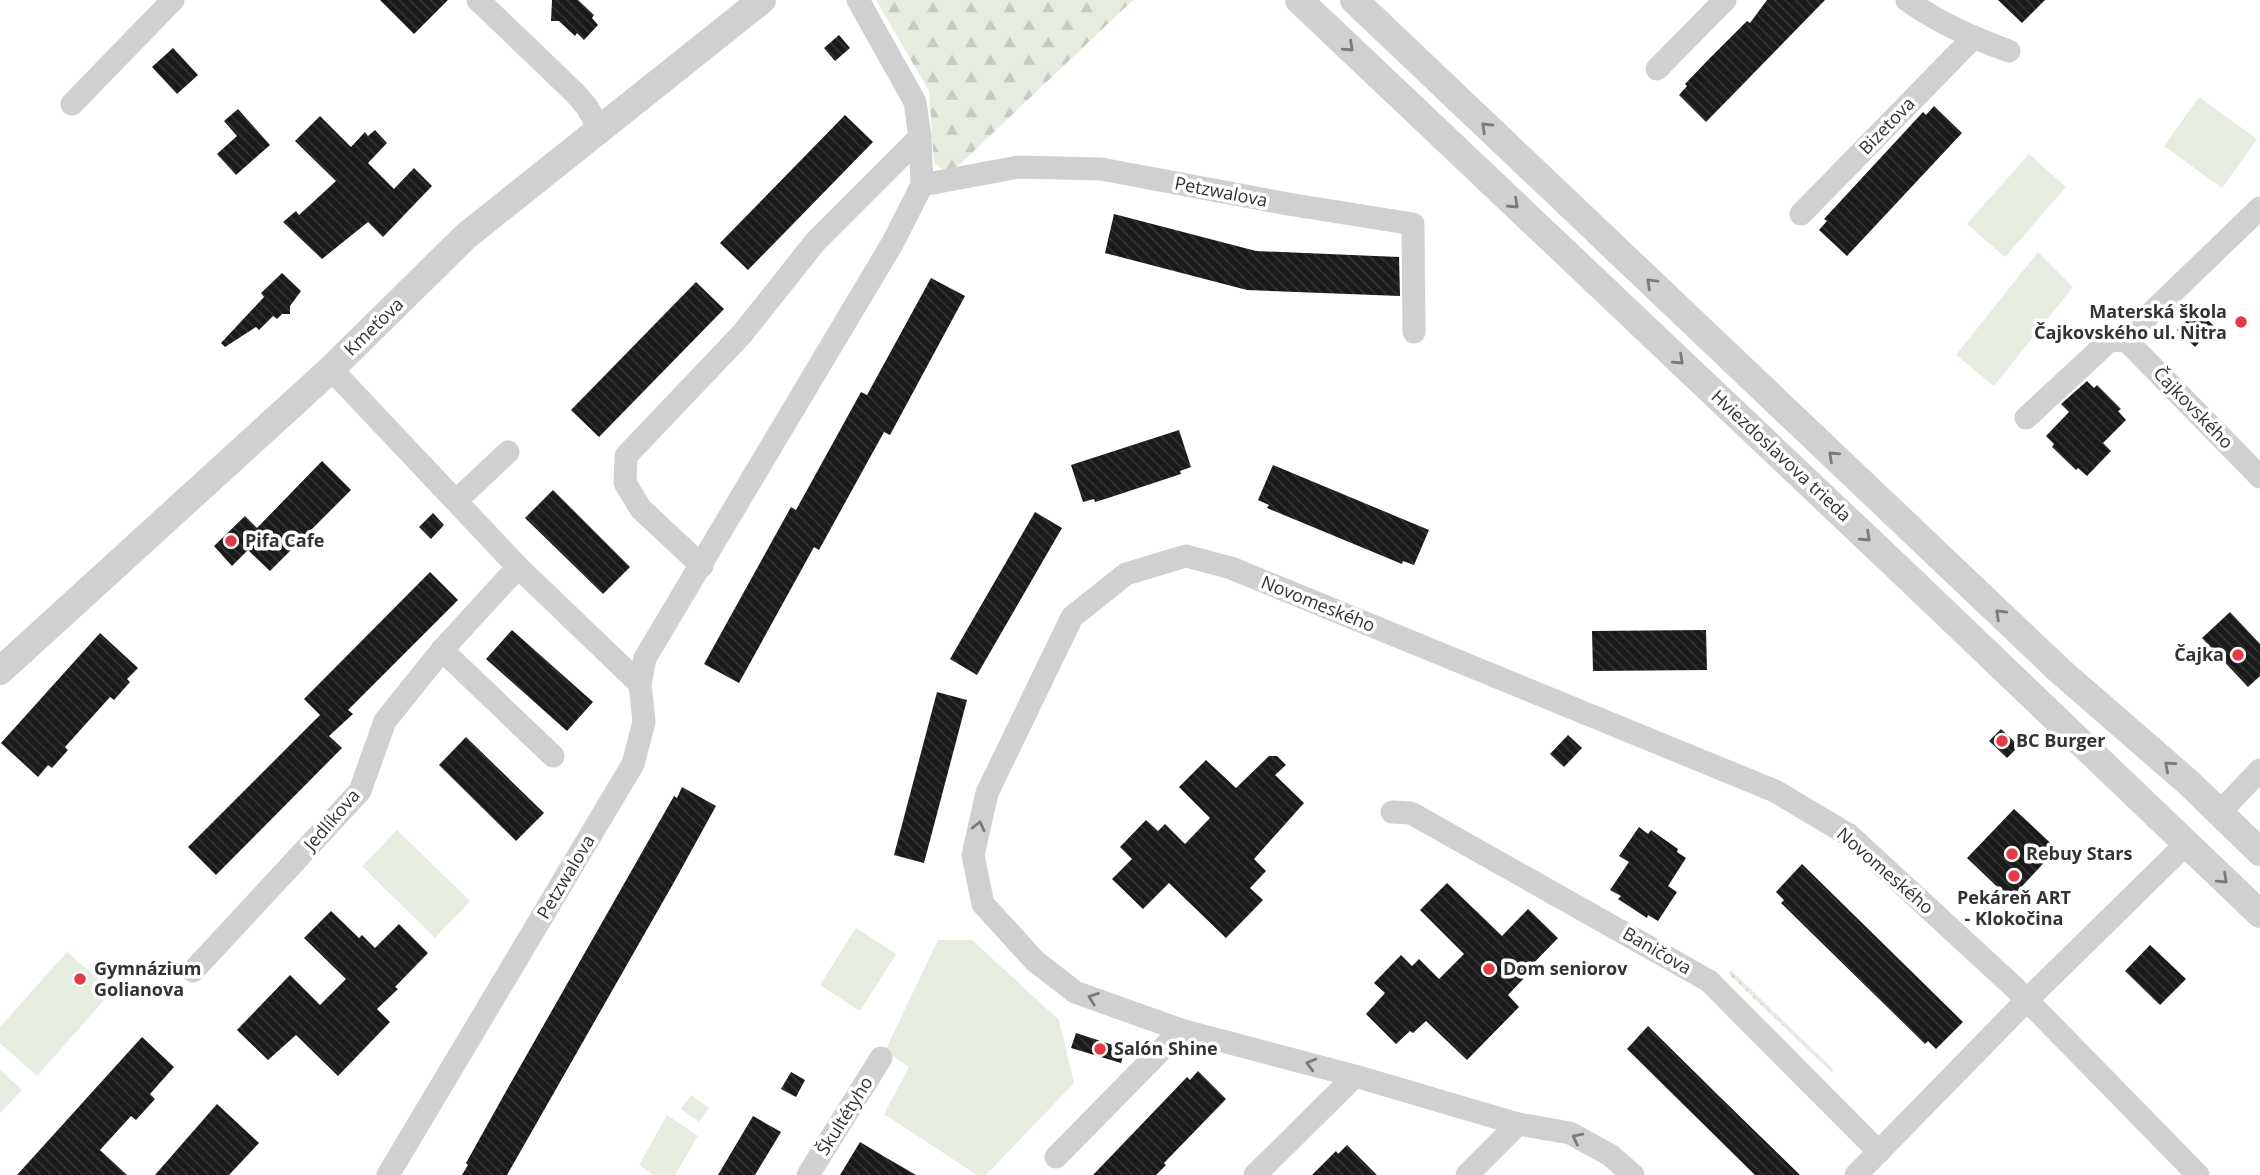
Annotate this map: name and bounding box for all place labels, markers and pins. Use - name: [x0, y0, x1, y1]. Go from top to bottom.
- place label: Materská škola Čajkovského ul. Nitra: [2034, 299, 2227, 344]
- marker: Materská škola Čajkovského ul. Nitra: [2233, 314, 2249, 330]
- place label: Pifa Cafe: [245, 528, 324, 552]
- marker: Pifa Cafe: [223, 533, 239, 549]
- place label: Čajka: [2174, 642, 2224, 666]
- marker: Čajka: [2230, 647, 2246, 663]
- place label: BC Burger: [2016, 728, 2105, 752]
- marker: BC Burger: [1994, 733, 2010, 749]
- place label: Rebuy Stars: [2026, 841, 2132, 865]
- marker: Rebuy Stars: [2004, 846, 2020, 862]
- marker: Pekáreň ART - Klokočina: [2006, 868, 2022, 884]
- place label: Pekáreň ART - Klokočina: [1957, 885, 2072, 930]
- place label: Gymnázium Golianova: [94, 956, 201, 1001]
- place label: Dom seniorov: [1503, 956, 1628, 980]
- marker: Dom seniorov: [1481, 961, 1497, 977]
- marker: Gymnázium Golianova: [72, 971, 88, 987]
- place label: Salón Shine: [1114, 1036, 1218, 1060]
- marker: Salón Shine: [1092, 1041, 1108, 1057]

